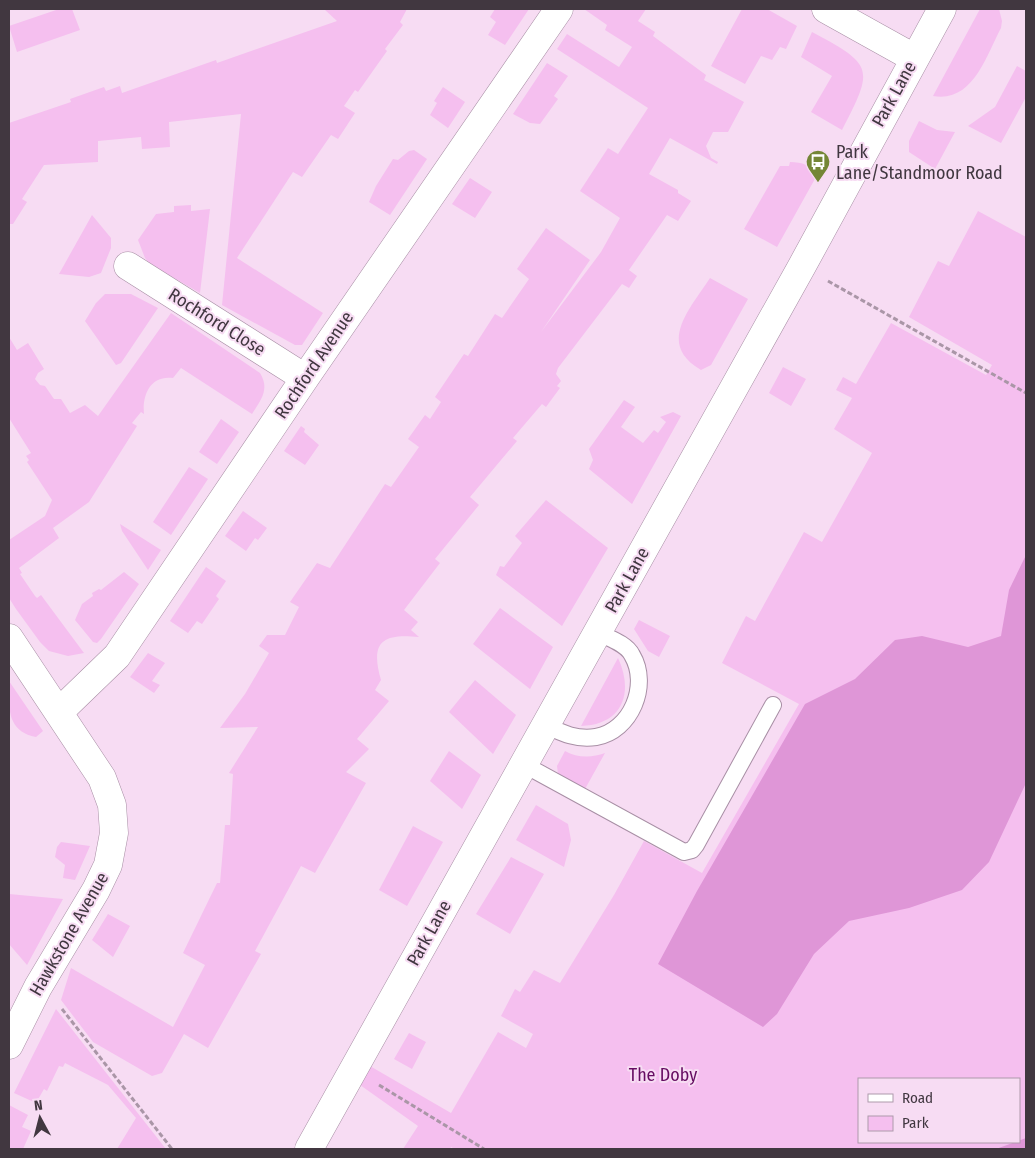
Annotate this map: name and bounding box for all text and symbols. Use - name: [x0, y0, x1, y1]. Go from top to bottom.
- street label: Park Lane: [867, 57, 921, 130]
- place label: Park Lane/Standmoor Road: [836, 141, 1003, 184]
- bus stop icon: Park Lane/Standmoor Road: [805, 149, 831, 183]
- street label: Rochford Close: [164, 283, 270, 361]
- street label: Rochford Avenue: [270, 307, 358, 423]
- street label: Park Lane: [600, 543, 654, 616]
- street label: Hawkstone Avenue: [25, 868, 113, 1000]
- street label: Park Lane: [402, 896, 456, 969]
- park label: The Doby: [629, 1064, 697, 1086]
- legend: [858, 1078, 1020, 1143]
- text: Road: [902, 1089, 933, 1107]
- north arrow: [15, 1093, 65, 1143]
- text: N: [33, 1097, 44, 1115]
- text: Park: [902, 1114, 929, 1132]

